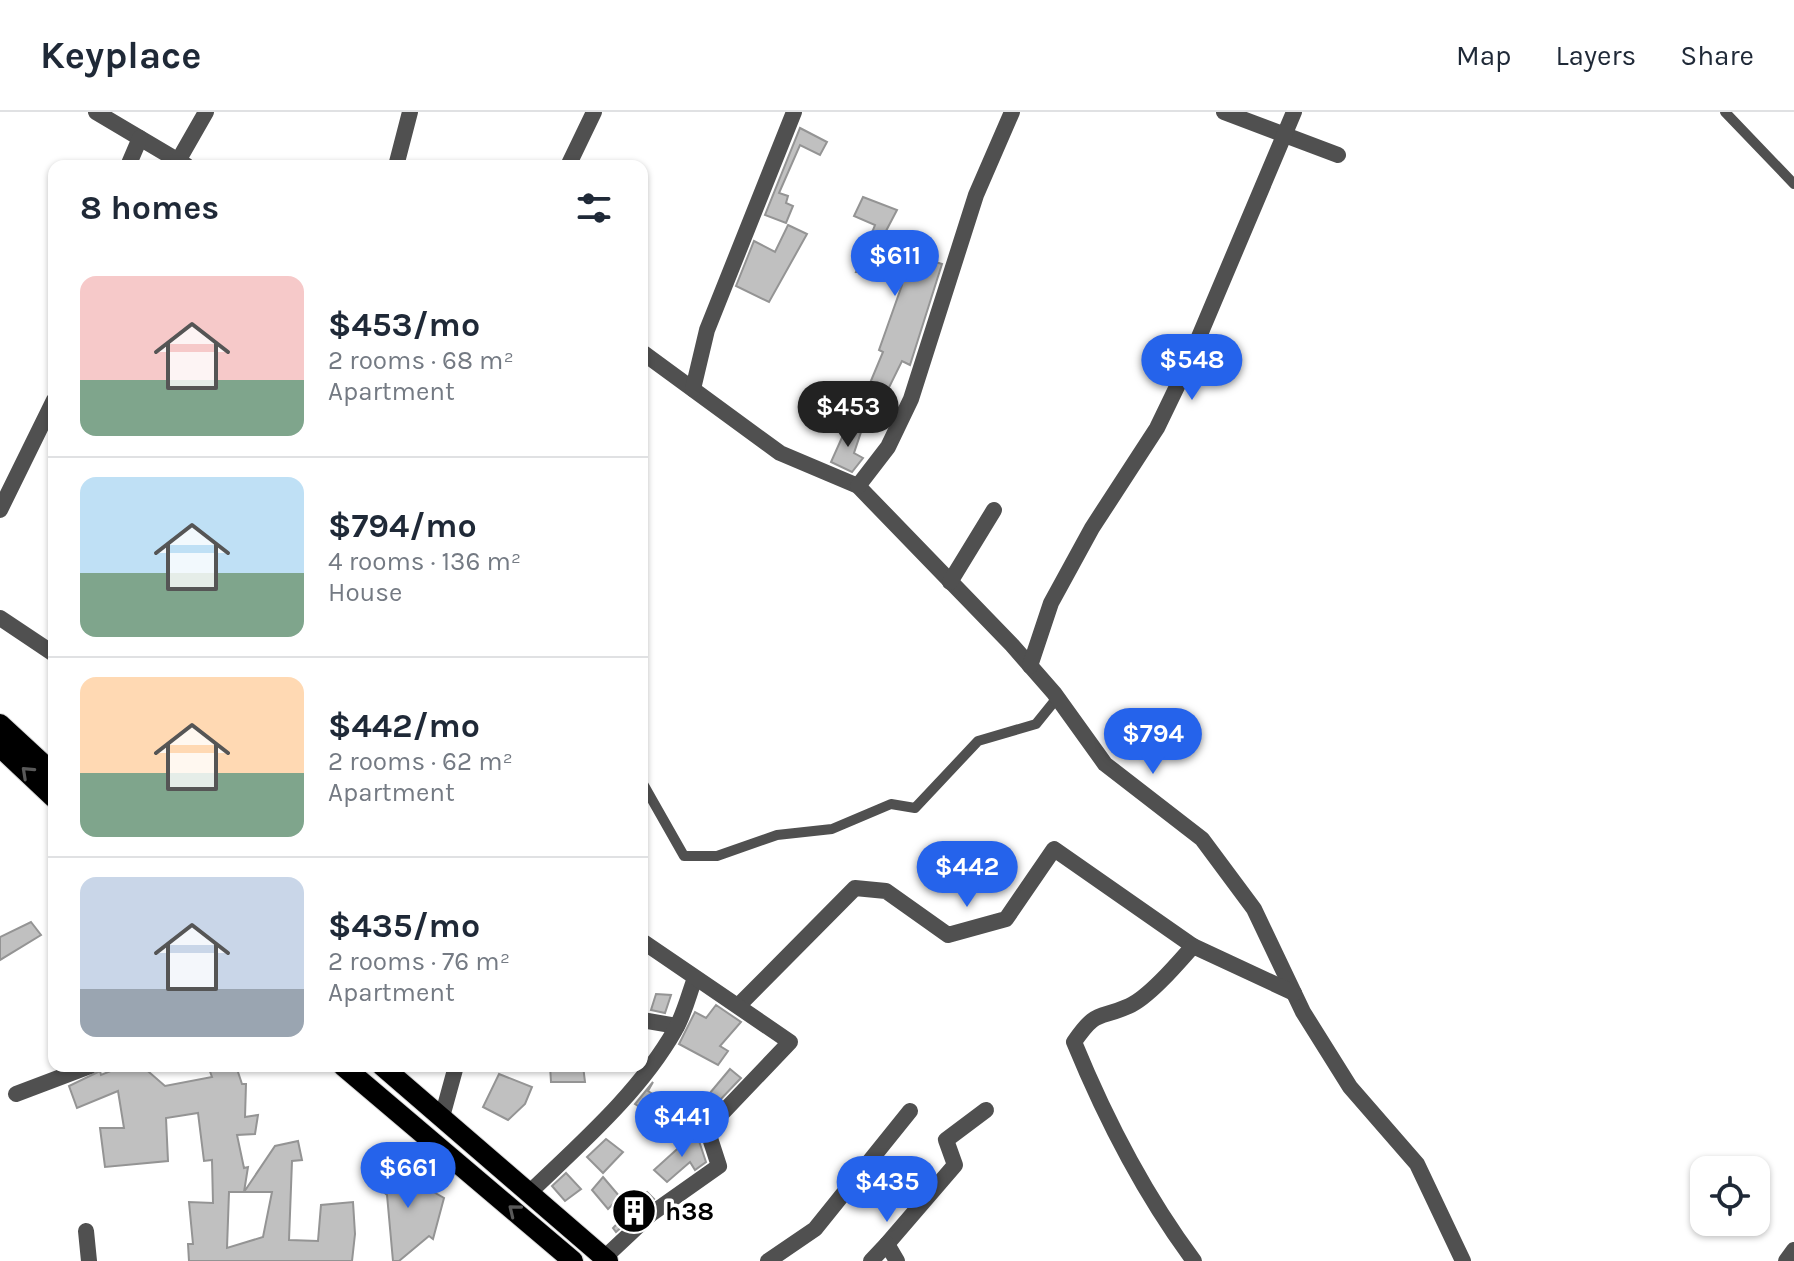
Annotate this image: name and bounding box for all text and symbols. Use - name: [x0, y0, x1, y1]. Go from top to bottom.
- text: Keyplace: [40, 33, 201, 78]
- text: Map: [1456, 39, 1511, 72]
- text: Layers: [1555, 39, 1636, 72]
- text: Share: [1680, 39, 1754, 72]
- icon: filters: [572, 186, 616, 230]
- text: 8 homes: [80, 188, 219, 228]
- pin: $611: [848, 230, 942, 298]
- text: $611: [869, 240, 921, 271]
- text: $453/mo: [328, 305, 480, 345]
- icon: home: [144, 308, 240, 404]
- pin: $548: [1145, 334, 1239, 402]
- text: $548: [1159, 344, 1225, 375]
- text: 2 rooms · 68 m²: [328, 345, 514, 376]
- text: Apartment: [328, 376, 455, 407]
- pin: $453: [801, 381, 895, 449]
- text: $453: [816, 391, 880, 422]
- text: $794/mo: [328, 506, 477, 546]
- icon: home: [144, 509, 240, 605]
- text: 4 rooms · 136 m²: [328, 546, 521, 577]
- text: House: [328, 577, 402, 608]
- text: $442/mo: [328, 706, 480, 746]
- pin: $794: [1106, 708, 1200, 776]
- icon: home: [144, 709, 240, 805]
- text: $794: [1122, 718, 1184, 749]
- text: 2 rooms · 62 m²: [328, 746, 513, 777]
- one-way arrow: [22, 767, 36, 782]
- text: Apartment: [328, 777, 455, 808]
- pin: $442: [920, 841, 1014, 909]
- text: $442: [935, 851, 999, 882]
- text: $435/mo: [328, 906, 480, 946]
- icon: home: [144, 909, 240, 1005]
- text: 2 rooms · 76 m²: [328, 946, 510, 977]
- text: Apartment: [328, 977, 455, 1008]
- pin: $441: [635, 1091, 729, 1159]
- text: $441: [653, 1101, 711, 1132]
- pin: $661: [361, 1142, 455, 1210]
- text: $661: [379, 1152, 437, 1183]
- pin: $435: [840, 1156, 934, 1224]
- map controls: [1690, 1156, 1770, 1236]
- button: locate: [1690, 1156, 1770, 1236]
- text: $435: [855, 1166, 919, 1197]
- building icon: h38: [610, 1187, 658, 1235]
- place label: h38: [665, 1196, 714, 1227]
- one-way arrow: [509, 1205, 523, 1220]

